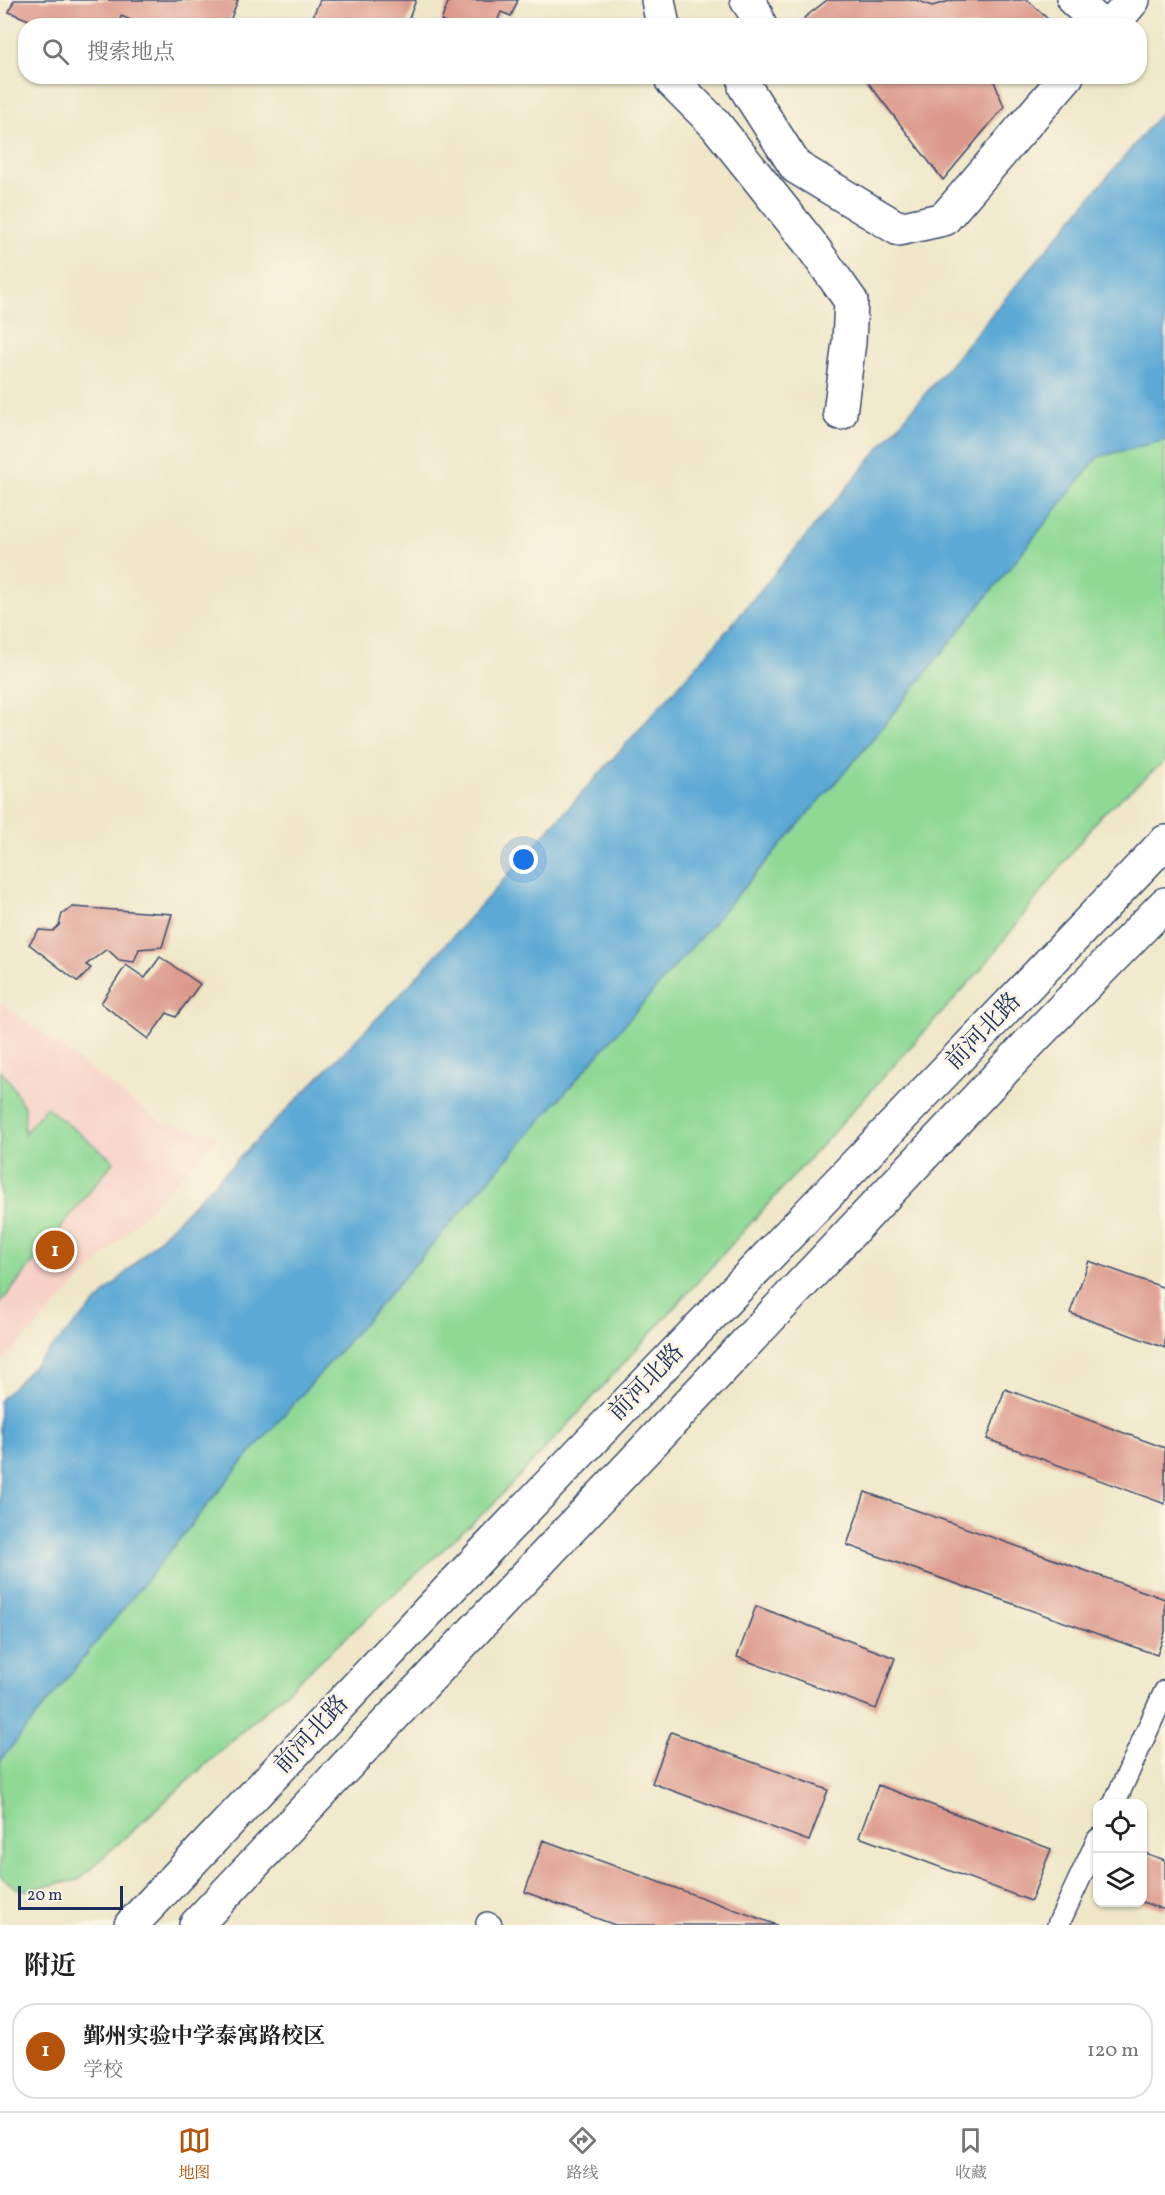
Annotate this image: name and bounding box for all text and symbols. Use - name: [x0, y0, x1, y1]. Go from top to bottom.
- search box: [18, 18, 1147, 84]
- icon: search: [39, 35, 72, 68]
- text: 搜索地点: [87, 38, 175, 69]
- your location: [509, 845, 538, 874]
- street label: 前河北路: [938, 986, 1030, 1078]
- pin: 1: [36, 1228, 74, 1272]
- street label: 前河北路: [601, 1337, 693, 1429]
- street label: 前河北路: [267, 1688, 357, 1782]
- map controls: [1093, 1799, 1147, 1907]
- button: locate: [1093, 1799, 1147, 1853]
- button: layers: [1093, 1853, 1147, 1907]
- scale bar: [18, 1883, 123, 1910]
- text: 20 m: [27, 1885, 62, 1907]
- text: 附近: [24, 1949, 76, 1985]
- text: 鄞州实验中学泰寓路校区: [83, 2022, 325, 2053]
- text: 1: [41, 2037, 50, 2065]
- text: 120 m: [1087, 2037, 1139, 2065]
- text: 学校: [83, 2057, 123, 2085]
- tab: 地图: [178, 2124, 211, 2185]
- tab: 路线: [566, 2124, 599, 2185]
- tab: 收藏: [954, 2124, 987, 2185]

